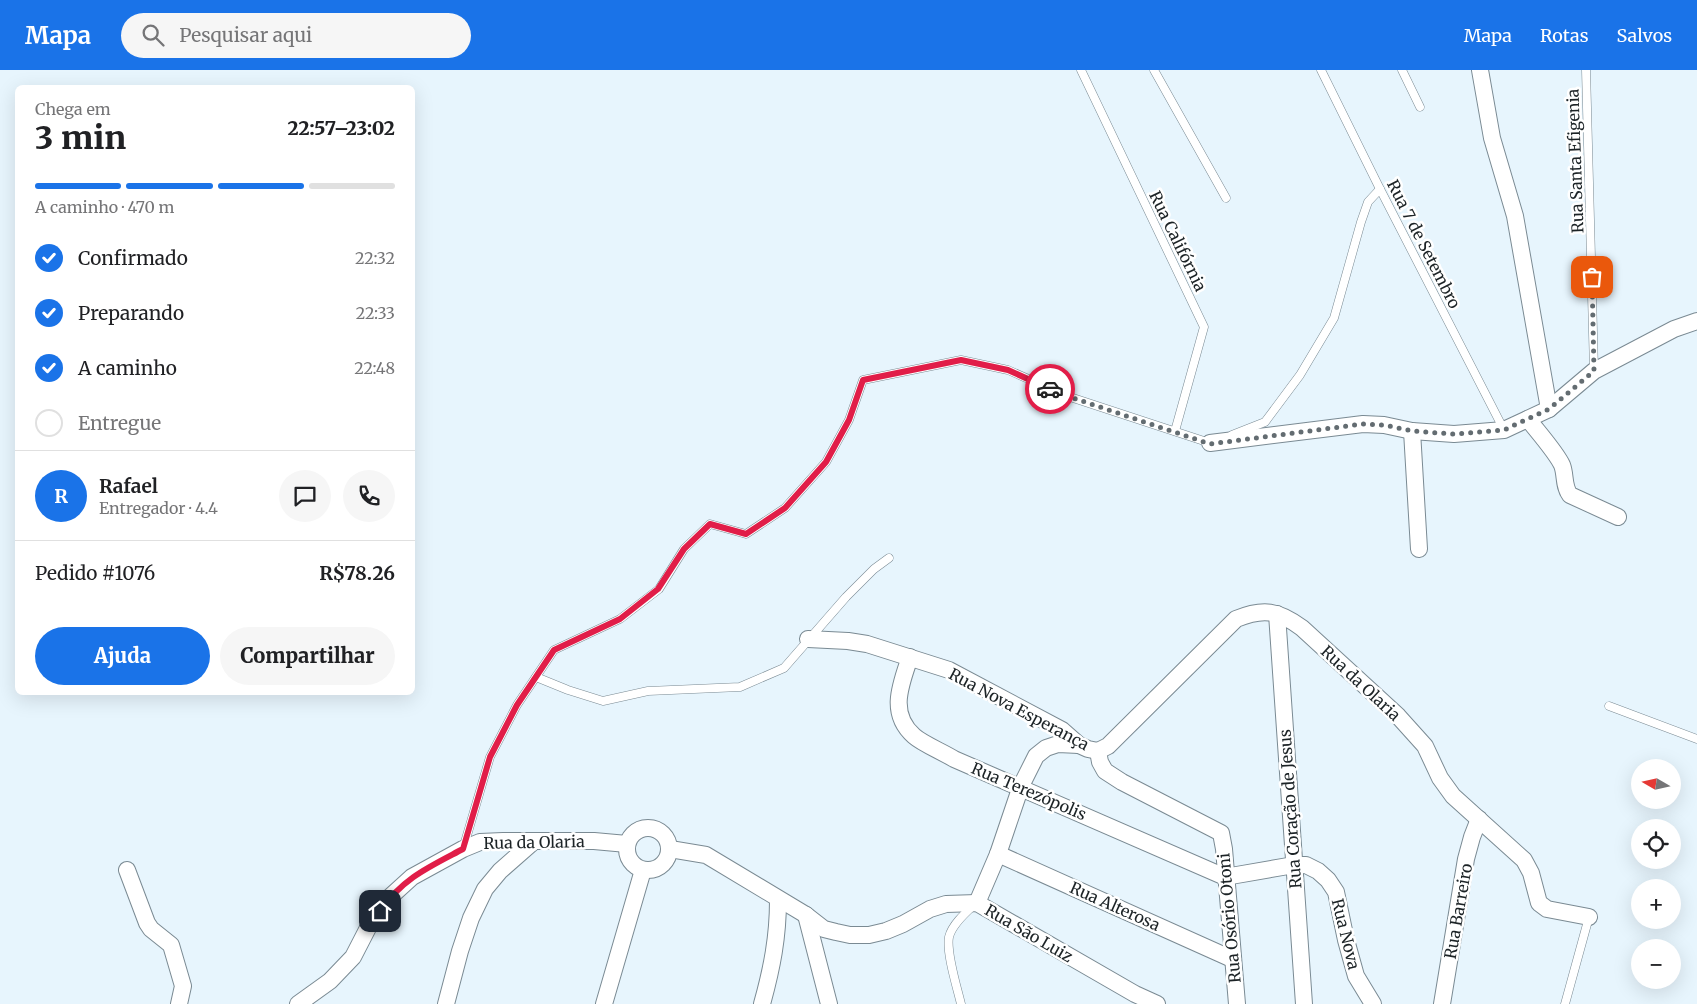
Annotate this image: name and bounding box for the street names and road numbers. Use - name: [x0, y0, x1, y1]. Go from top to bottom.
- street label: Rua Santa Efigenia: [1562, 88, 1588, 234]
- street label: Rua 7 de Setembro: [1383, 176, 1465, 312]
- street label: Rua Califórnia: [1145, 187, 1211, 295]
- street label: Rua da Olaria: [1317, 641, 1405, 725]
- street label: Rua Nova Esperança: [946, 664, 1093, 755]
- street label: Rua Coração de Jesus: [1274, 728, 1306, 889]
- street label: Rua Terezópolis: [969, 758, 1090, 824]
- street label: Rua da Olaria: [483, 831, 585, 853]
- street label: Rua Osório Otoni: [1213, 852, 1245, 984]
- street label: Rua Barreiro: [1440, 862, 1476, 960]
- street label: Rua Alterosa: [1067, 877, 1164, 935]
- street label: Rua Nova: [1328, 896, 1365, 972]
- street label: Rua São Luiz: [981, 900, 1077, 966]

